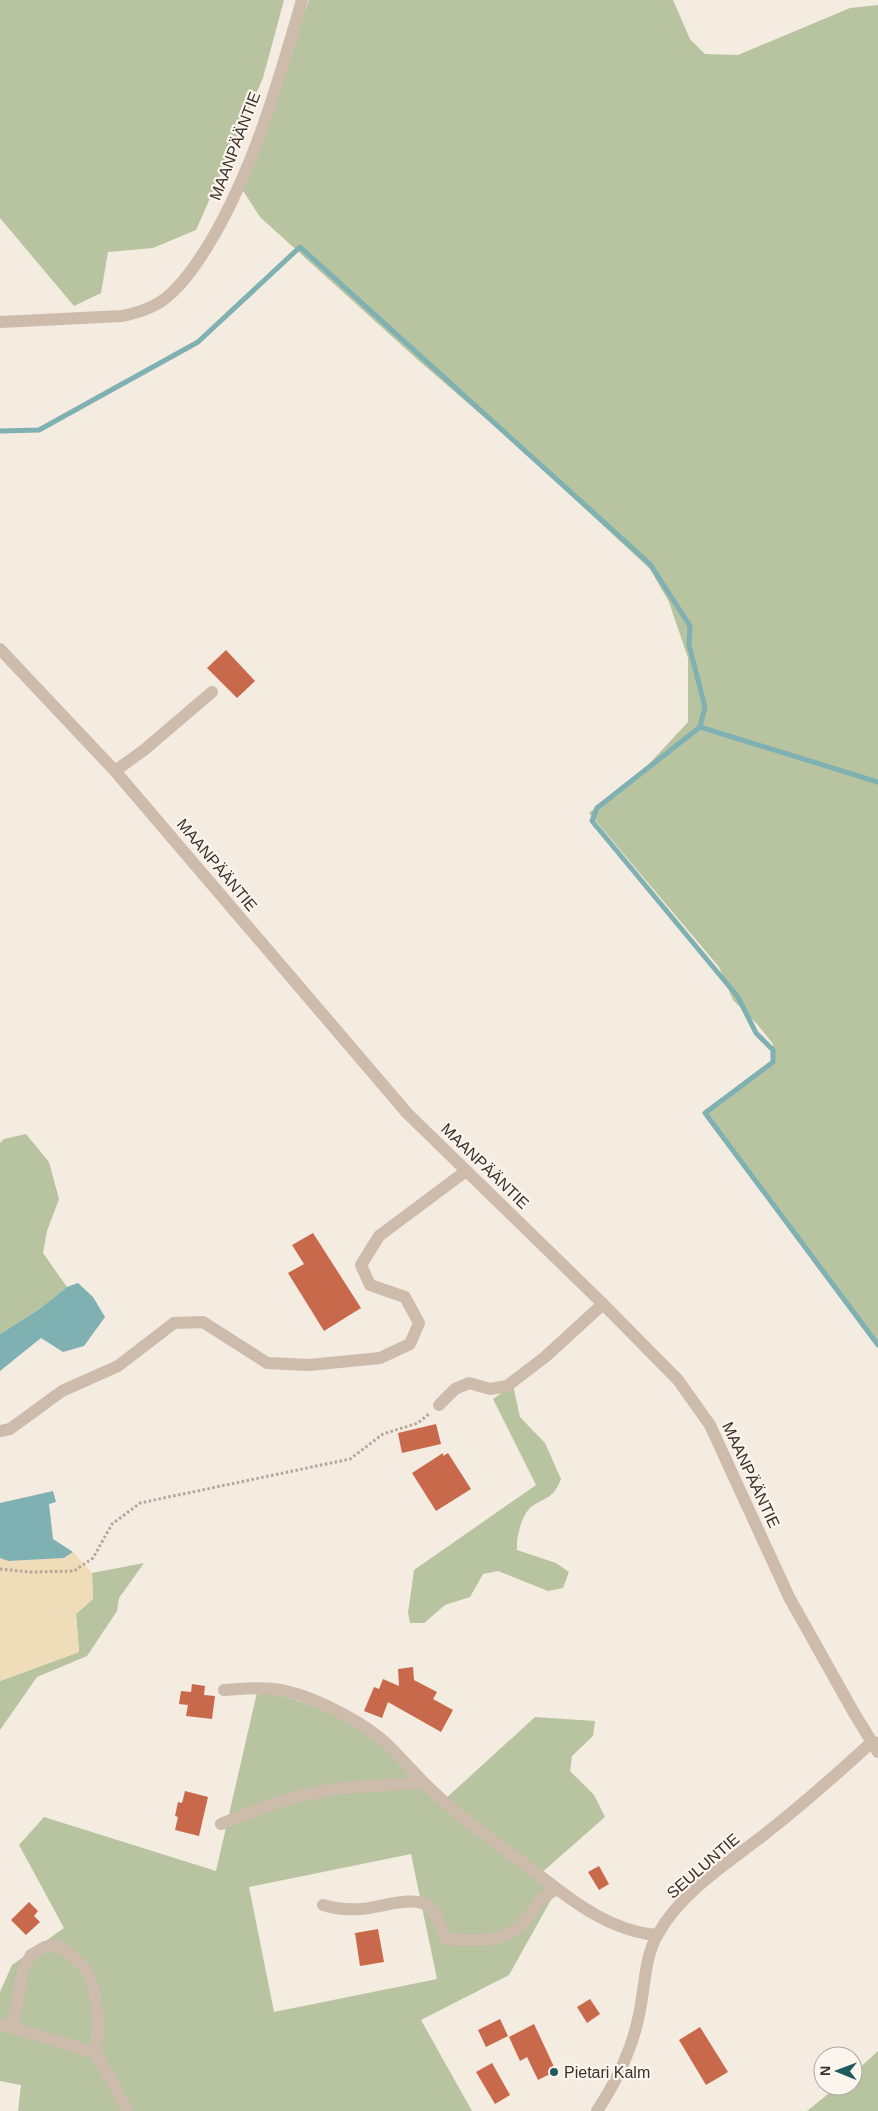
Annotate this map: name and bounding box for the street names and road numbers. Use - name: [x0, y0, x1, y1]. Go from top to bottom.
- street label: MAANPÄÄNTIE: [207, 89, 263, 203]
- street label: MAANPÄÄNTIE: [174, 816, 260, 914]
- street label: MAANPÄÄNTIE: [438, 1120, 532, 1212]
- street label: MAANPÄÄNTIE: [719, 1419, 783, 1531]
- street label: SEULUNTIE: [664, 1830, 742, 1902]

